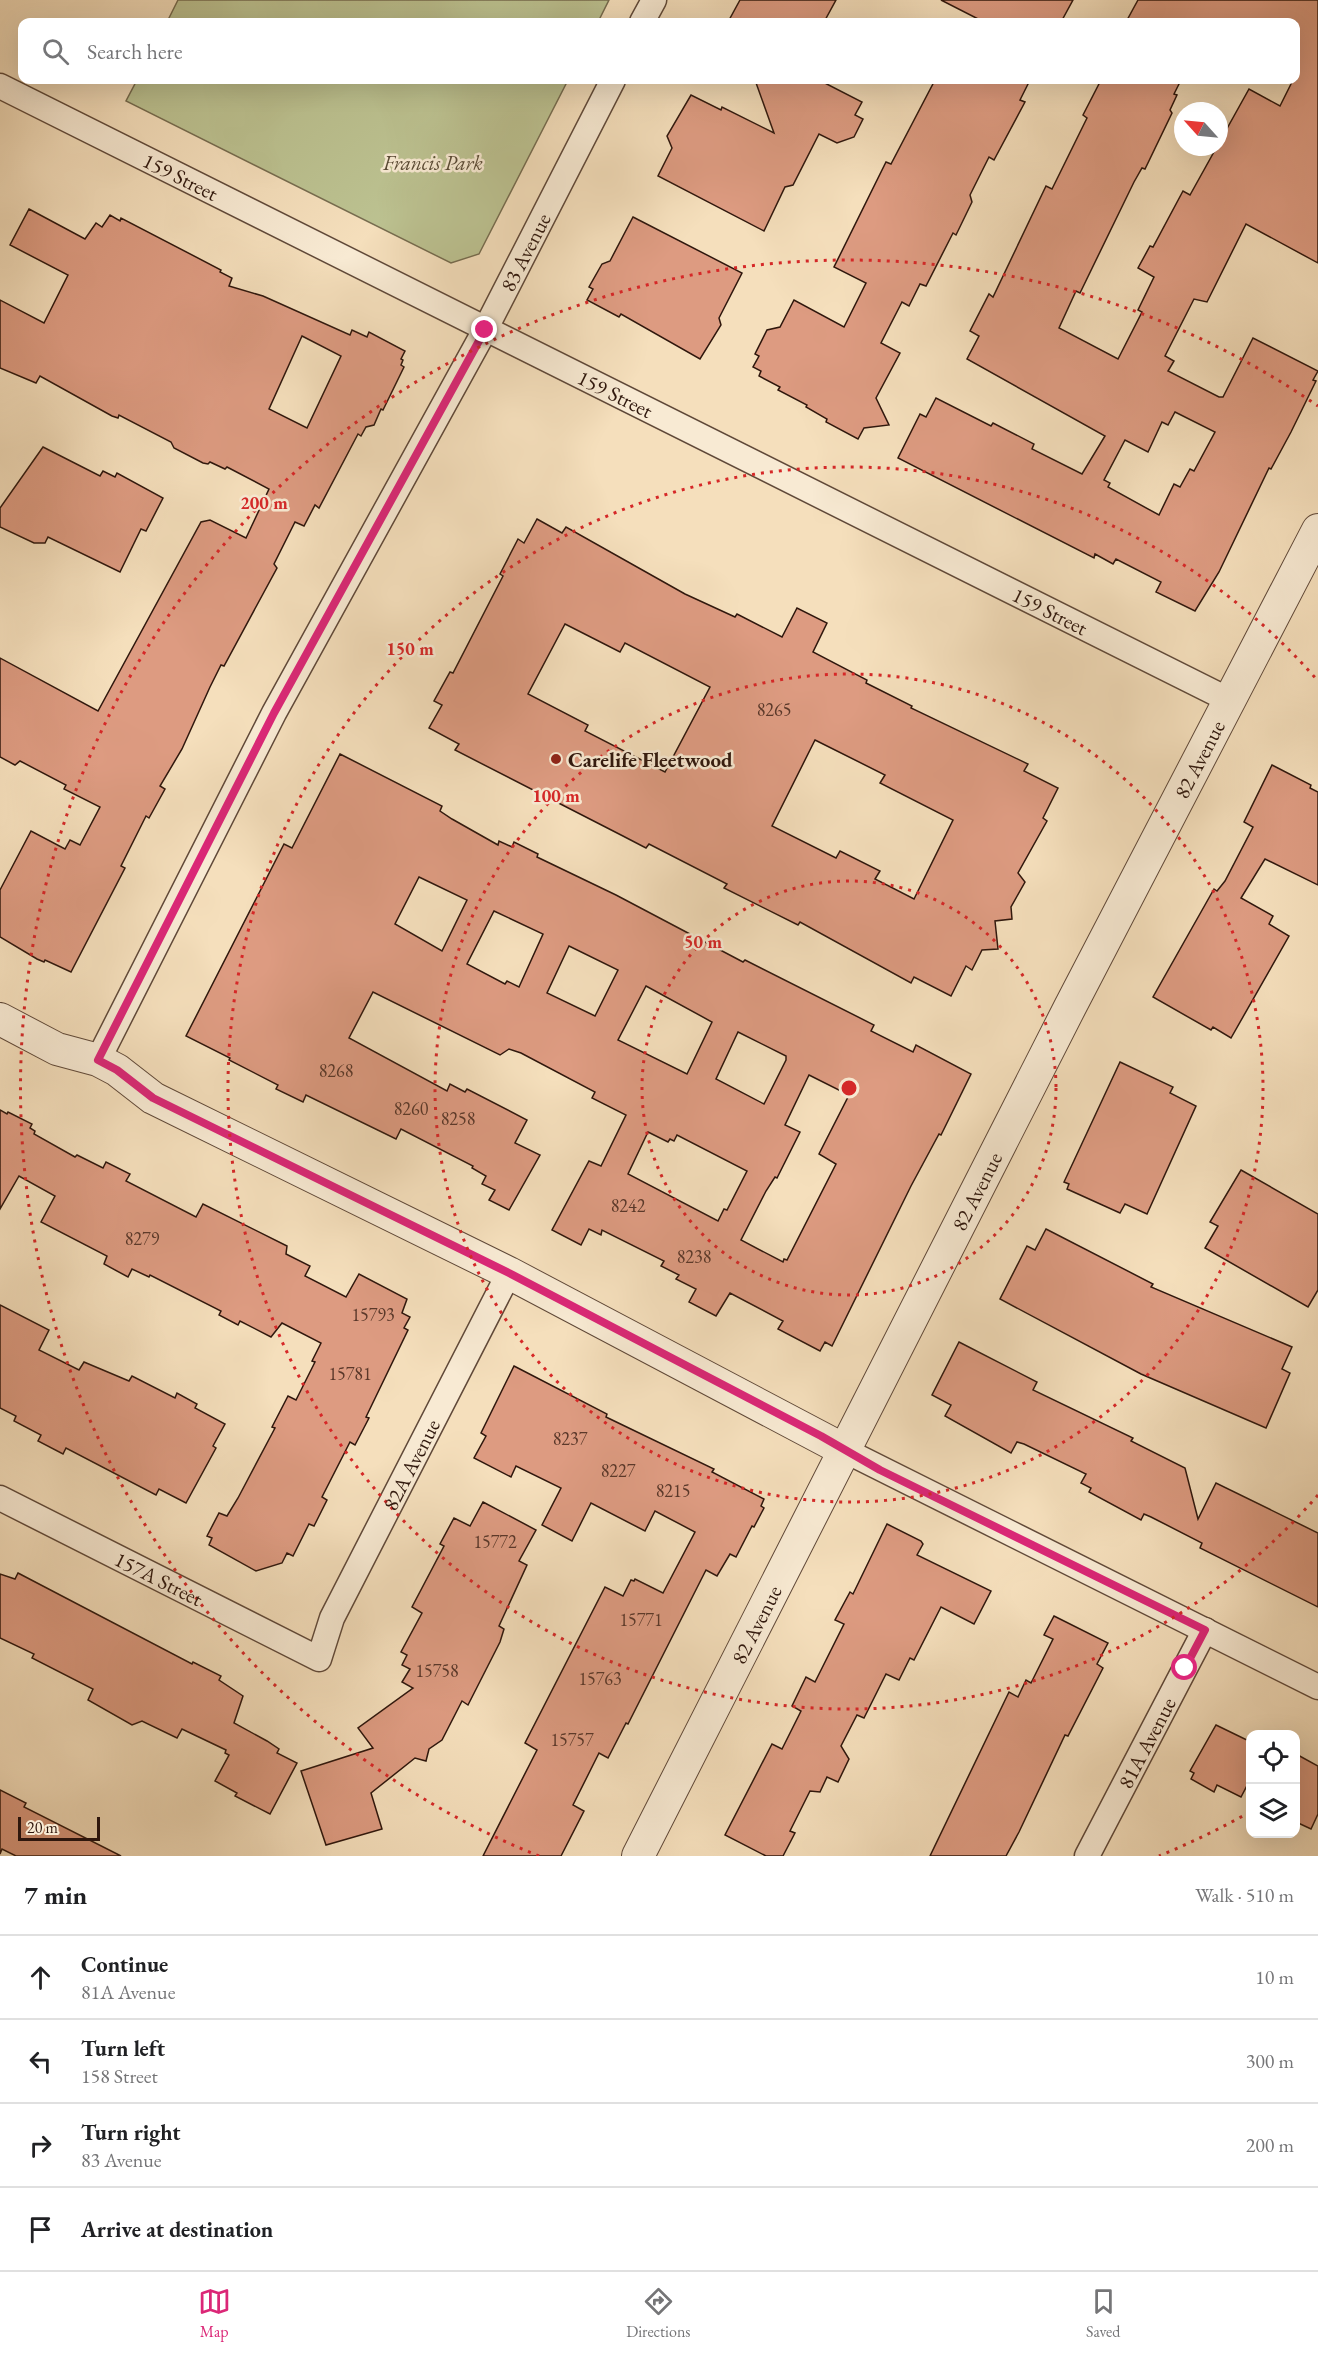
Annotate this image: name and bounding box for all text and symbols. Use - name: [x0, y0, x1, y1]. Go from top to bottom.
- search box: [18, 18, 1300, 84]
- icon: search: [39, 35, 72, 68]
- text: Search here: [87, 37, 182, 66]
- north arrow: [1174, 102, 1228, 156]
- street label: 159 Street: [139, 146, 223, 207]
- park label: Francis Park: [382, 149, 483, 176]
- street label: 83 Avenue: [494, 208, 556, 296]
- route end: [471, 316, 497, 342]
- street label: 159 Street: [573, 363, 658, 424]
- text: 200 m: [240, 491, 288, 514]
- street label: 159 Street: [1008, 581, 1093, 641]
- text: 150 m: [386, 637, 434, 660]
- house number: 8265: [757, 698, 791, 721]
- street label: 82 Avenue: [1167, 715, 1230, 803]
- place label: Carelife Fleetwood: [568, 746, 733, 773]
- marker: Carelife Fleetwood: [549, 752, 563, 766]
- text: 100 m: [532, 784, 580, 807]
- text: 50 m: [684, 930, 722, 953]
- house number: 8268: [319, 1059, 353, 1082]
- centre of rings: [839, 1078, 859, 1098]
- house number: 8260: [394, 1097, 429, 1120]
- house number: 8258: [441, 1107, 475, 1130]
- street label: 82 Avenue: [945, 1147, 1008, 1235]
- house number: 8242: [611, 1194, 646, 1217]
- house number: 8279: [125, 1227, 160, 1250]
- house number: 8238: [677, 1245, 711, 1268]
- house number: 15793: [351, 1303, 395, 1326]
- house number: 15781: [328, 1362, 372, 1385]
- street label: 82A Avenue: [376, 1414, 445, 1515]
- house number: 8237: [553, 1427, 588, 1450]
- house number: 8227: [601, 1459, 636, 1482]
- house number: 8215: [656, 1479, 690, 1502]
- house number: 15772: [473, 1530, 517, 1553]
- street label: 157A Street: [110, 1545, 208, 1612]
- street label: 82 Avenue: [725, 1580, 787, 1668]
- house number: 15771: [619, 1608, 663, 1631]
- route start: [1171, 1654, 1197, 1680]
- house number: 15758: [415, 1659, 459, 1682]
- house number: 15763: [578, 1667, 622, 1690]
- street label: 81A Avenue: [1111, 1692, 1181, 1793]
- house number: 15757: [550, 1728, 594, 1751]
- map controls: [1246, 1730, 1300, 1838]
- button: locate: [1246, 1730, 1300, 1784]
- button: layers: [1246, 1784, 1300, 1838]
- scale bar: [18, 1814, 100, 1842]
- text: 20 m: [27, 1817, 58, 1838]
- text: 7 min: [24, 1878, 87, 1912]
- text: Walk · 510 m: [1195, 1882, 1294, 1908]
- text: Continue: [81, 1950, 168, 1979]
- icon: ahead: [24, 1961, 57, 1994]
- text: 10 m: [1255, 1964, 1294, 1990]
- text: 81A Avenue: [81, 1979, 175, 2005]
- text: Turn left: [81, 2034, 165, 2063]
- icon: left: [24, 2045, 57, 2078]
- text: 300 m: [1246, 2048, 1294, 2074]
- text: 158 Street: [81, 2063, 158, 2089]
- text: Turn right: [81, 2118, 180, 2147]
- icon: right: [24, 2129, 57, 2162]
- text: 200 m: [1246, 2132, 1294, 2158]
- text: 83 Avenue: [81, 2147, 162, 2173]
- icon: arrive: [24, 2213, 57, 2246]
- text: Arrive at destination: [81, 2215, 273, 2244]
- tab: Map: [198, 2285, 231, 2342]
- tab: Directions: [626, 2285, 691, 2342]
- tab: Saved: [1086, 2285, 1120, 2342]

